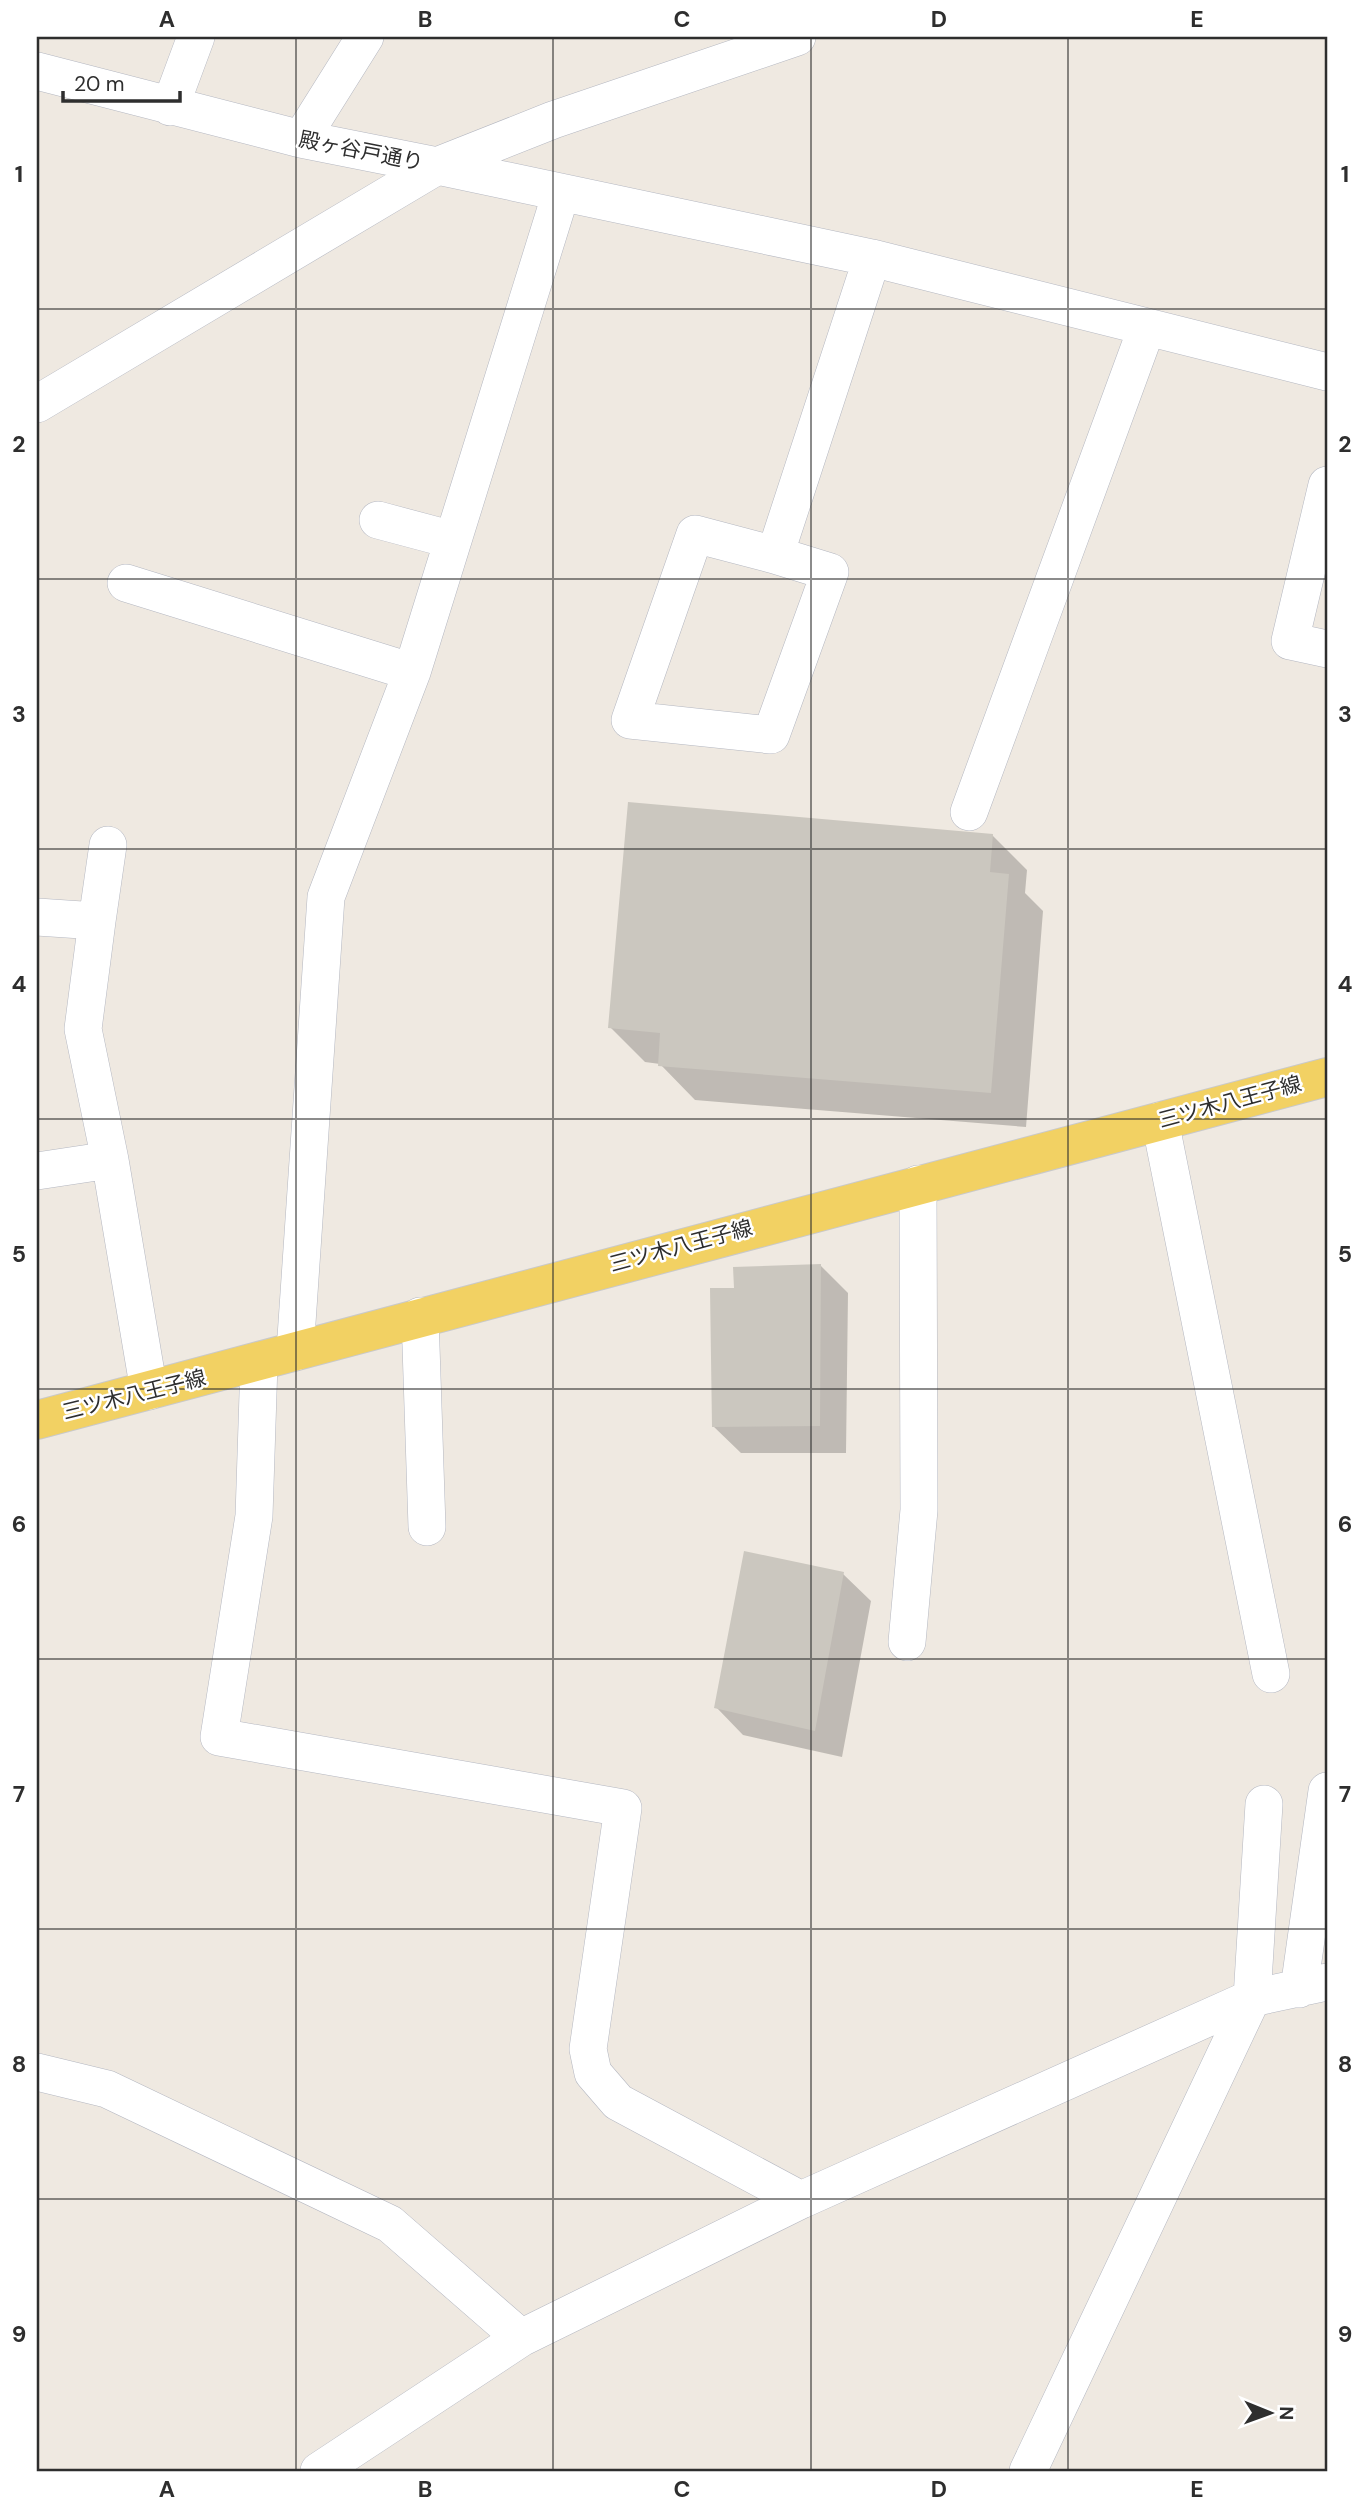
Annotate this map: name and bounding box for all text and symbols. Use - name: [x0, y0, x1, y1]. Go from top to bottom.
- text: A: [159, 4, 175, 34]
- text: B: [418, 4, 432, 34]
- text: C: [674, 4, 690, 34]
- text: D: [931, 4, 947, 34]
- text: E: [1190, 4, 1204, 34]
- scale bar: [63, 60, 180, 104]
- text: 20 m: [74, 70, 125, 98]
- street label: 殿ヶ谷戸通り: [296, 125, 426, 177]
- text: 1: [15, 159, 23, 189]
- text: 1: [1341, 159, 1349, 189]
- text: 2: [12, 429, 26, 459]
- text: 2: [1338, 429, 1352, 459]
- text: 3: [12, 699, 26, 729]
- text: 3: [1338, 699, 1352, 729]
- text: 4: [12, 969, 27, 999]
- text: 4: [1338, 969, 1353, 999]
- street label: 三ツ木八王子線: [1155, 1069, 1305, 1135]
- street label: 三ツ木八王子線: [606, 1213, 756, 1279]
- text: 5: [12, 1239, 26, 1269]
- text: 5: [1338, 1239, 1352, 1269]
- street label: 三ツ木八王子線: [59, 1364, 209, 1426]
- text: 6: [12, 1509, 26, 1539]
- text: 6: [1338, 1509, 1352, 1539]
- text: 7: [13, 1779, 25, 1809]
- text: 7: [1339, 1779, 1351, 1809]
- text: 8: [12, 2049, 26, 2079]
- text: 8: [1338, 2049, 1352, 2079]
- text: 9: [12, 2319, 26, 2349]
- text: 9: [1338, 2319, 1352, 2349]
- north arrow: [1234, 2378, 1304, 2448]
- text: N: [1274, 2406, 1299, 2420]
- text: A: [159, 2474, 175, 2504]
- text: B: [418, 2474, 432, 2504]
- text: C: [674, 2474, 690, 2504]
- text: D: [931, 2474, 947, 2504]
- text: E: [1190, 2474, 1204, 2504]

